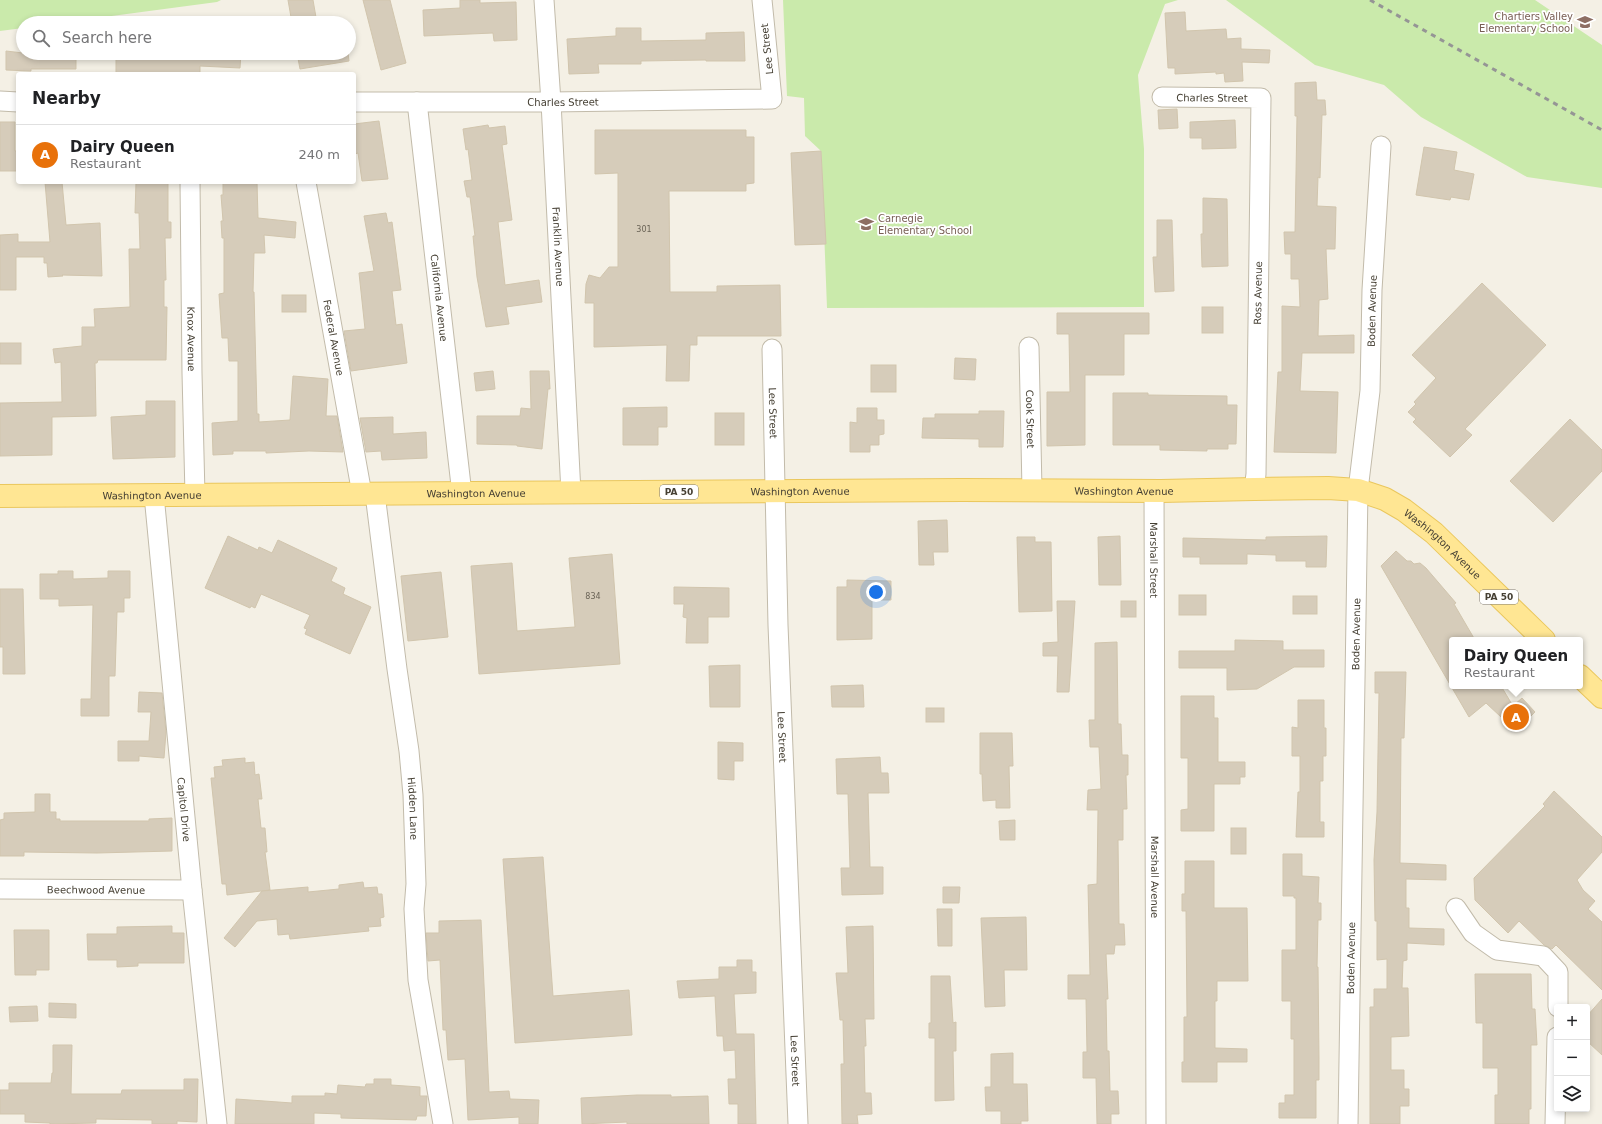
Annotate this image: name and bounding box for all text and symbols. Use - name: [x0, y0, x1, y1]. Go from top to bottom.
- place label: Chartiers Valley Elementary School: [1479, 11, 1573, 34]
- school or university icon: Chartiers Valley Elementary School: [1576, 13, 1594, 31]
- search box: [16, 16, 356, 60]
- street label: Lee Street: [759, 23, 775, 75]
- icon: search: [30, 27, 52, 49]
- text: Search here: [62, 29, 152, 47]
- text: Nearby: [32, 88, 101, 108]
- street label: Charles Street: [1176, 92, 1248, 103]
- street label: Charles Street: [527, 96, 599, 108]
- text: Dairy Queen: [70, 138, 175, 156]
- text: A: [40, 147, 50, 162]
- text: 240 m: [298, 147, 340, 162]
- text: Restaurant: [70, 156, 141, 171]
- street label: Franklin Avenue: [551, 206, 566, 287]
- place label: Carnegie Elementary School: [878, 213, 972, 236]
- school or university icon: Carnegie Elementary School: [857, 215, 875, 233]
- house number: 301: [636, 225, 652, 234]
- street label: California Avenue: [429, 253, 450, 342]
- street label: Ross Avenue: [1252, 261, 1264, 325]
- street label: Boden Avenue: [1365, 274, 1378, 347]
- street label: Federal Avenue: [322, 298, 346, 377]
- street label: Knox Avenue: [186, 306, 197, 372]
- street label: Lee Street: [767, 387, 779, 439]
- street label: Cook Street: [1024, 390, 1037, 448]
- road number: PA 50: [660, 485, 698, 499]
- street label: Washington Avenue: [750, 485, 850, 497]
- street label: Washington Avenue: [1074, 485, 1174, 497]
- street label: Washington Avenue: [426, 487, 526, 499]
- street label: Washington Avenue: [102, 489, 202, 501]
- street label: Washington Avenue: [1402, 507, 1483, 581]
- street label: Marshall Street: [1149, 522, 1160, 598]
- your location: [866, 582, 886, 602]
- road number: PA 50: [1480, 590, 1518, 604]
- house number: 834: [585, 592, 601, 601]
- street label: Boden Avenue: [1350, 598, 1362, 670]
- popup: [1449, 637, 1583, 689]
- text: Dairy Queen: [1464, 647, 1568, 665]
- text: Restaurant: [1464, 665, 1535, 680]
- pin: A: [1503, 702, 1529, 732]
- street label: Lee Street: [776, 711, 789, 763]
- street label: Capitol Drive: [176, 777, 193, 842]
- street label: Hidden Lane: [406, 777, 420, 840]
- street label: Marshall Avenue: [1150, 836, 1161, 918]
- street label: Beechwood Avenue: [47, 884, 145, 895]
- street label: Boden Avenue: [1345, 922, 1357, 994]
- map controls: [1554, 1004, 1590, 1112]
- button: +: [1554, 1004, 1590, 1040]
- street label: Lee Street: [789, 1035, 802, 1087]
- button: −: [1554, 1040, 1590, 1076]
- button: layers: [1554, 1076, 1590, 1112]

